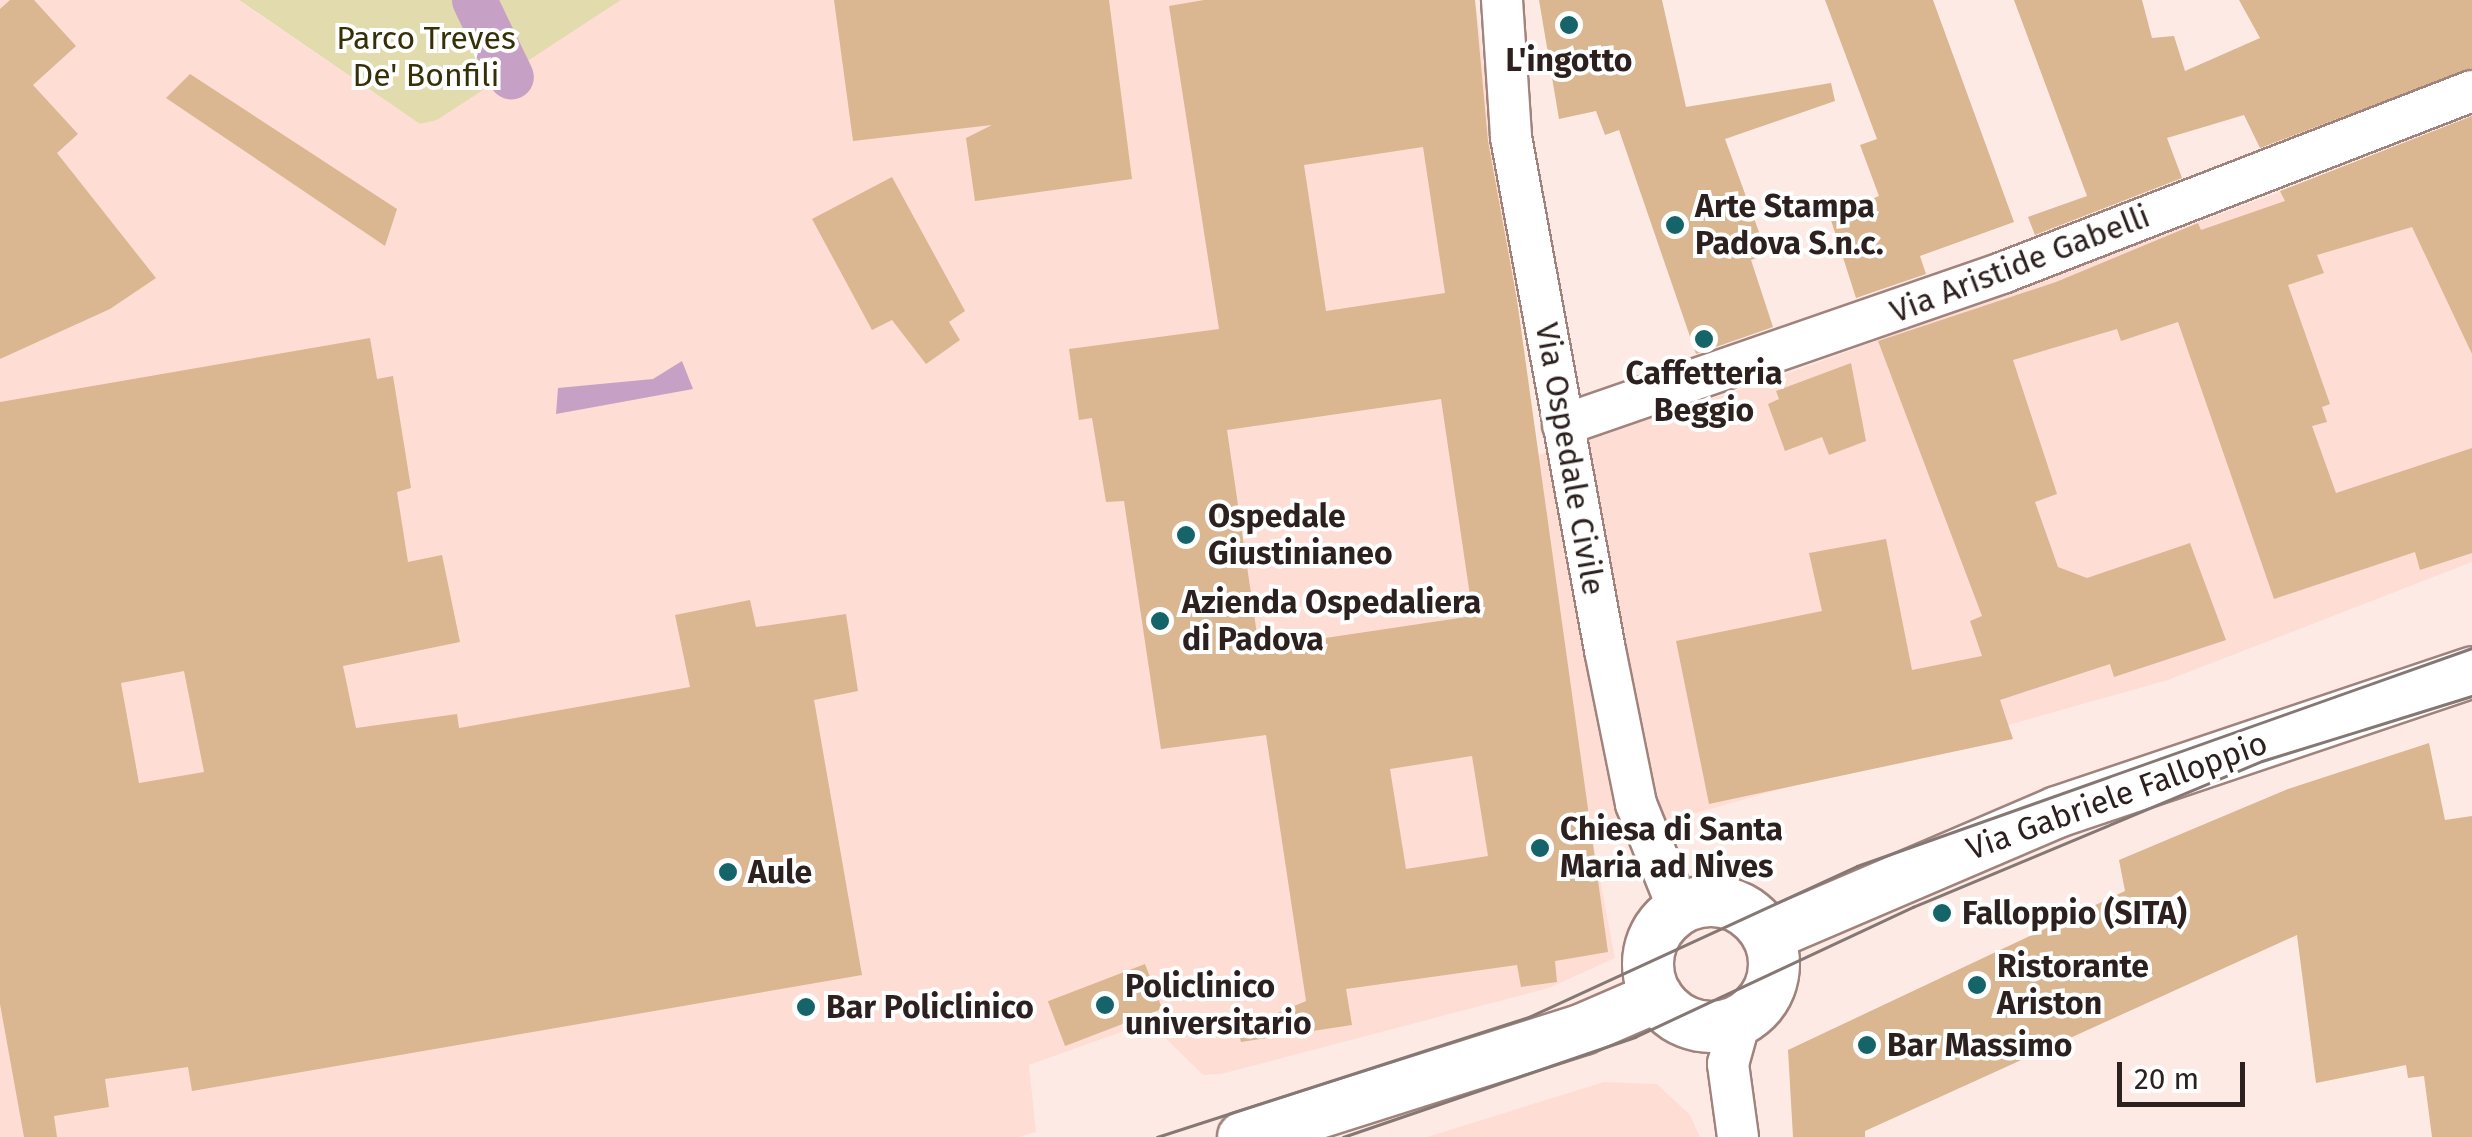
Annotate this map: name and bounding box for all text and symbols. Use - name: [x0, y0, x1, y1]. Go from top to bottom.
- marker: L'ingotto: [1558, 14, 1580, 36]
- park label: Parco Treves De' Bonfili: [336, 20, 516, 95]
- place label: L'ingotto: [1506, 41, 1632, 79]
- place label: Arte Stampa Padova S.n.c.: [1695, 188, 1884, 263]
- street label: Via Aristide Gabelli: [1885, 197, 2155, 331]
- marker: Arte Stampa Padova S.n.c.: [1664, 214, 1686, 236]
- street label: Via Ospedale Civile: [1527, 320, 1613, 598]
- marker: Caffetteria Beggio: [1693, 328, 1715, 350]
- place label: Caffetteria Beggio: [1626, 355, 1782, 430]
- place label: Ospedale Giustinianeo: [1208, 498, 1393, 573]
- marker: Ospedale Giustinianeo: [1173, 522, 1199, 548]
- place label: Azienda Ospedaliera di Padova: [1182, 584, 1481, 659]
- marker: Azienda Ospedaliera di Padova: [1147, 608, 1173, 634]
- street label: Via Gabriele Falloppio: [1961, 724, 2273, 868]
- place label: Chiesa di Santa Maria ad Nives: [1560, 811, 1783, 886]
- marker: Chiesa di Santa Maria ad Nives: [1529, 837, 1551, 859]
- place label: Aule: [748, 853, 812, 891]
- marker: Aule: [717, 861, 739, 883]
- place label: Falloppio (SITA): [1962, 894, 2187, 932]
- marker: Falloppio (SITA): [1931, 902, 1953, 924]
- place label: Ristorante Ariston: [1997, 948, 2149, 1023]
- place label: Policlinico universitario: [1125, 968, 1312, 1043]
- marker: Ristorante Ariston: [1966, 974, 1988, 996]
- place label: Bar Policlinico: [826, 988, 1034, 1026]
- marker: Policlinico universitario: [1094, 994, 1116, 1016]
- marker: Bar Policlinico: [795, 996, 817, 1018]
- place label: Bar Massimo: [1887, 1026, 2073, 1064]
- marker: Bar Massimo: [1856, 1034, 1878, 1056]
- scale bar: [2122, 1042, 2250, 1104]
- text: 20 m: [2134, 1061, 2199, 1097]

